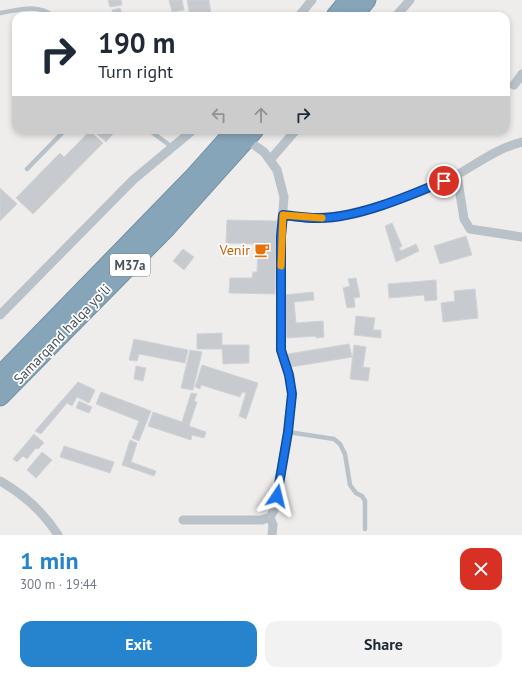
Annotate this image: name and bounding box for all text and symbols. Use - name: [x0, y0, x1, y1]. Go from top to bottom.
- text: 190 m: [98, 24, 175, 61]
- icon: right: [32, 28, 84, 80]
- text: Turn right: [98, 60, 173, 83]
- icon: left: [208, 104, 230, 126]
- icon: ahead: [250, 104, 272, 126]
- icon: right: [292, 104, 314, 126]
- pin: [427, 164, 461, 198]
- icon: arrive: [433, 170, 455, 192]
- place label: Venir: [219, 241, 250, 259]
- cafe icon: Venir: [253, 241, 271, 259]
- road number: M37a: [110, 254, 150, 276]
- street label: Samarqand halqa yoʻli: [10, 280, 114, 388]
- position arrow: [256, 475, 298, 517]
- text: 1 min: [20, 545, 79, 576]
- button: close: [460, 548, 502, 590]
- text: 300 m · 19:44: [20, 576, 97, 593]
- button: Exit: [20, 621, 257, 667]
- button: Share: [265, 621, 502, 667]

